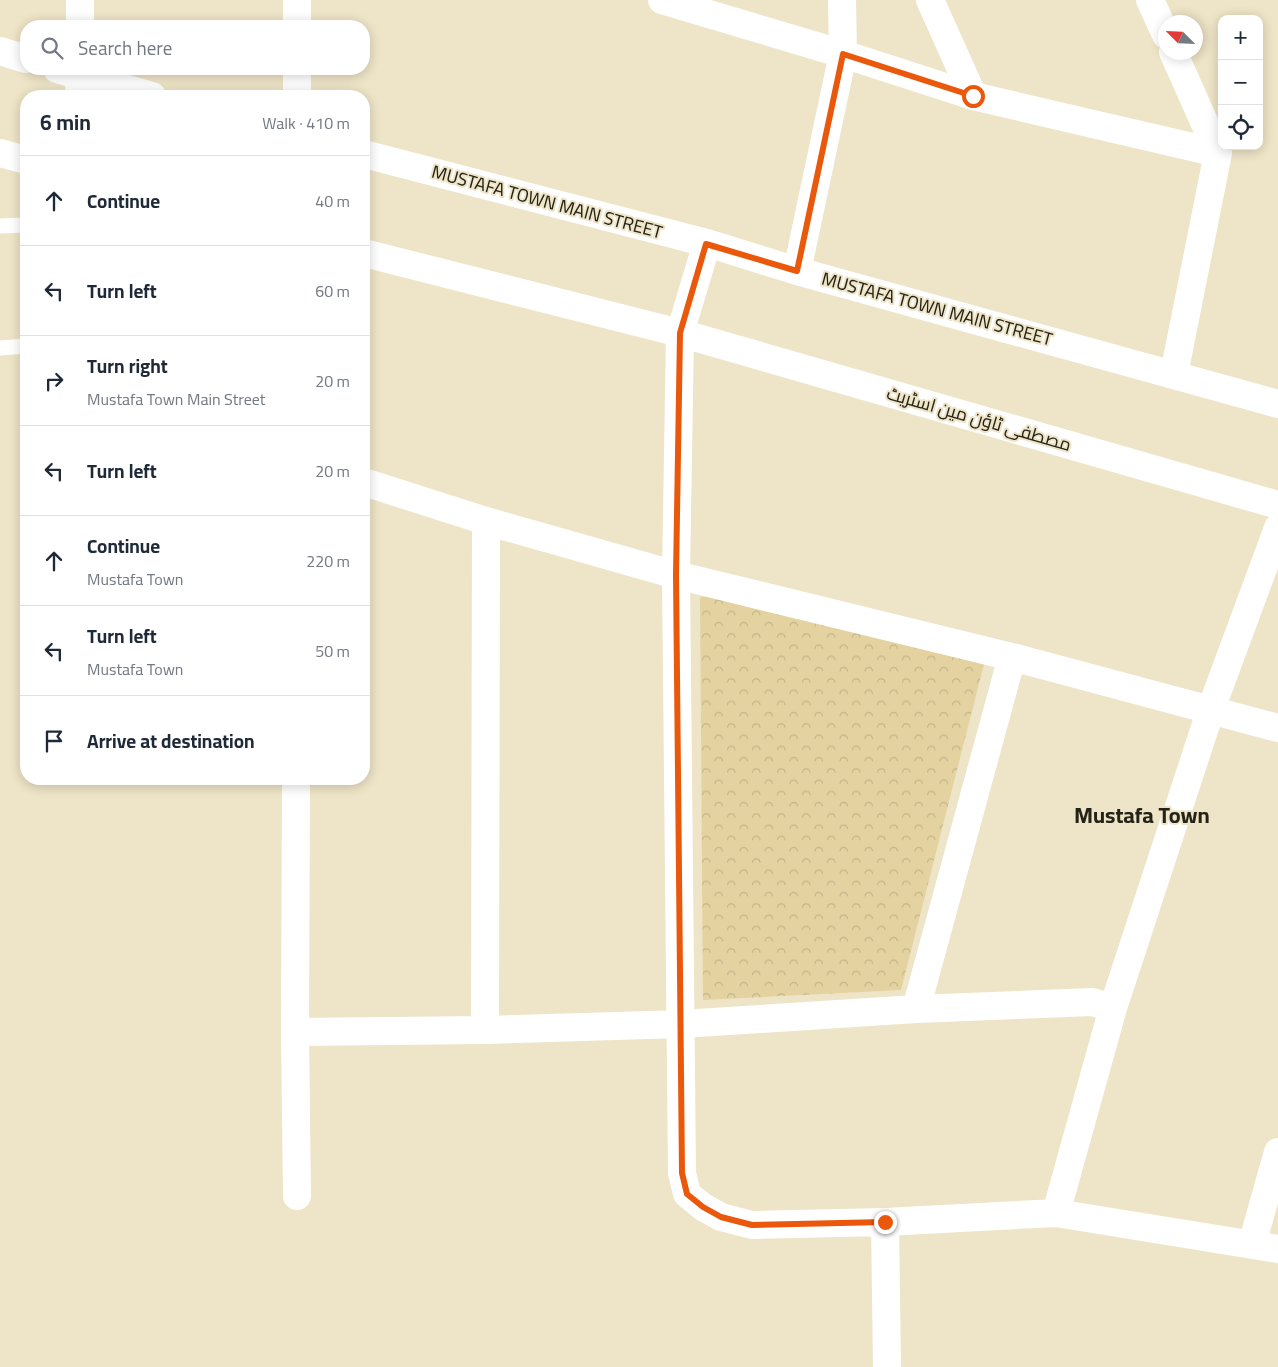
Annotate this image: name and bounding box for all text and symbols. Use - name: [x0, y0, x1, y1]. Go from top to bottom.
- north arrow: [1158, 15, 1203, 60]
- map controls: [1218, 15, 1263, 150]
- button: +: [1218, 15, 1263, 60]
- search box: [20, 20, 370, 75]
- text: Search here: [78, 30, 172, 66]
- icon: search: [38, 34, 66, 62]
- button: −: [1218, 60, 1263, 105]
- route start: [962, 85, 985, 108]
- text: 6 min: [40, 103, 91, 142]
- button: locate: [1218, 105, 1263, 150]
- text: Walk · 410 m: [262, 108, 350, 138]
- street label: MUSTAFA TOWN MAIN STREET: [428, 155, 667, 248]
- text: Continue: [87, 183, 160, 219]
- text: 40 m: [315, 186, 350, 216]
- icon: ahead: [40, 187, 68, 215]
- street label: MUSTAFA TOWN MAIN STREET: [818, 262, 1057, 355]
- text: Turn left: [87, 273, 157, 309]
- text: 60 m: [315, 276, 350, 306]
- icon: left: [40, 277, 68, 305]
- text: Turn right: [87, 348, 167, 384]
- text: 20 m: [315, 366, 350, 396]
- icon: right: [40, 367, 68, 395]
- street label: مصطفی ٹاؤن مین اسٹریٹ: [883, 376, 1075, 461]
- text: Mustafa Town Main Street: [87, 384, 265, 414]
- text: Turn left: [87, 453, 157, 489]
- text: 20 m: [315, 456, 350, 486]
- icon: left: [40, 457, 68, 485]
- text: Continue: [87, 528, 160, 564]
- text: 220 m: [306, 546, 350, 576]
- icon: ahead: [40, 547, 68, 575]
- text: Mustafa Town: [87, 564, 183, 594]
- text: Turn left: [87, 618, 157, 654]
- text: 50 m: [315, 636, 350, 666]
- icon: left: [40, 637, 68, 665]
- text: Mustafa Town: [87, 654, 183, 684]
- text: Arrive at destination: [87, 723, 254, 759]
- icon: arrive: [40, 727, 68, 755]
- district label: Mustafa Town: [1074, 794, 1210, 836]
- route end: [874, 1211, 897, 1234]

